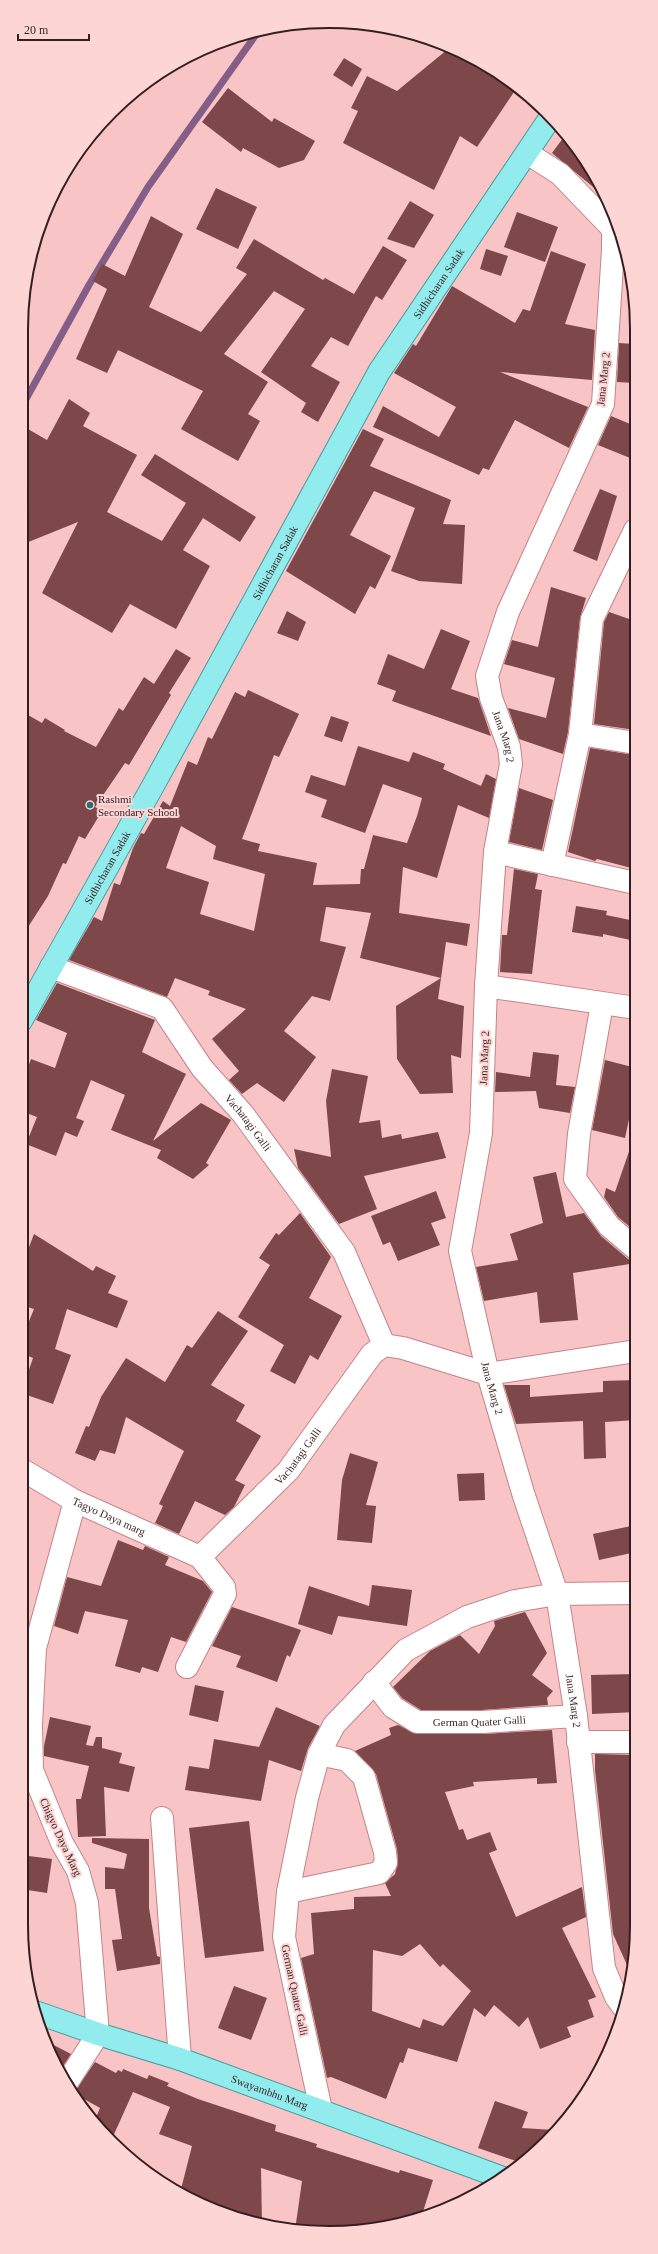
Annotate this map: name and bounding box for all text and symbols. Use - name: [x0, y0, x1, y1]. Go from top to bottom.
- scale bar: [18, 16, 89, 42]
- text: 20 m: [24, 23, 49, 37]
- street label: Sidhicharan Sadak: [411, 246, 467, 321]
- street label: Jana Marg 2: [594, 351, 612, 407]
- street label: Sidhicharan Sadak: [250, 523, 300, 602]
- street label: Jana Marg 2: [490, 709, 517, 763]
- place label: Rashmi Secondary School: [98, 793, 178, 818]
- marker: Rashmi Secondary School: [85, 800, 95, 810]
- street label: Sidhicharan Sadak: [82, 828, 133, 906]
- street label: Jana Marg 2: [477, 1031, 491, 1085]
- street label: Vachatagi Galli: [222, 1092, 274, 1153]
- street label: Jana Marg 2: [479, 1361, 506, 1416]
- street label: Vachatagi Galli: [272, 1425, 323, 1487]
- street label: Tagyo Daya marg: [71, 1495, 148, 1538]
- street label: Jana Marg 2: [564, 1673, 583, 1728]
- street label: German Quater Galli: [433, 1713, 526, 1728]
- street label: Chigyo Daya Marg: [38, 1796, 85, 1878]
- street label: German Quater Galli: [279, 1943, 311, 2037]
- street label: Swayambhu Marg: [230, 2072, 310, 2112]

